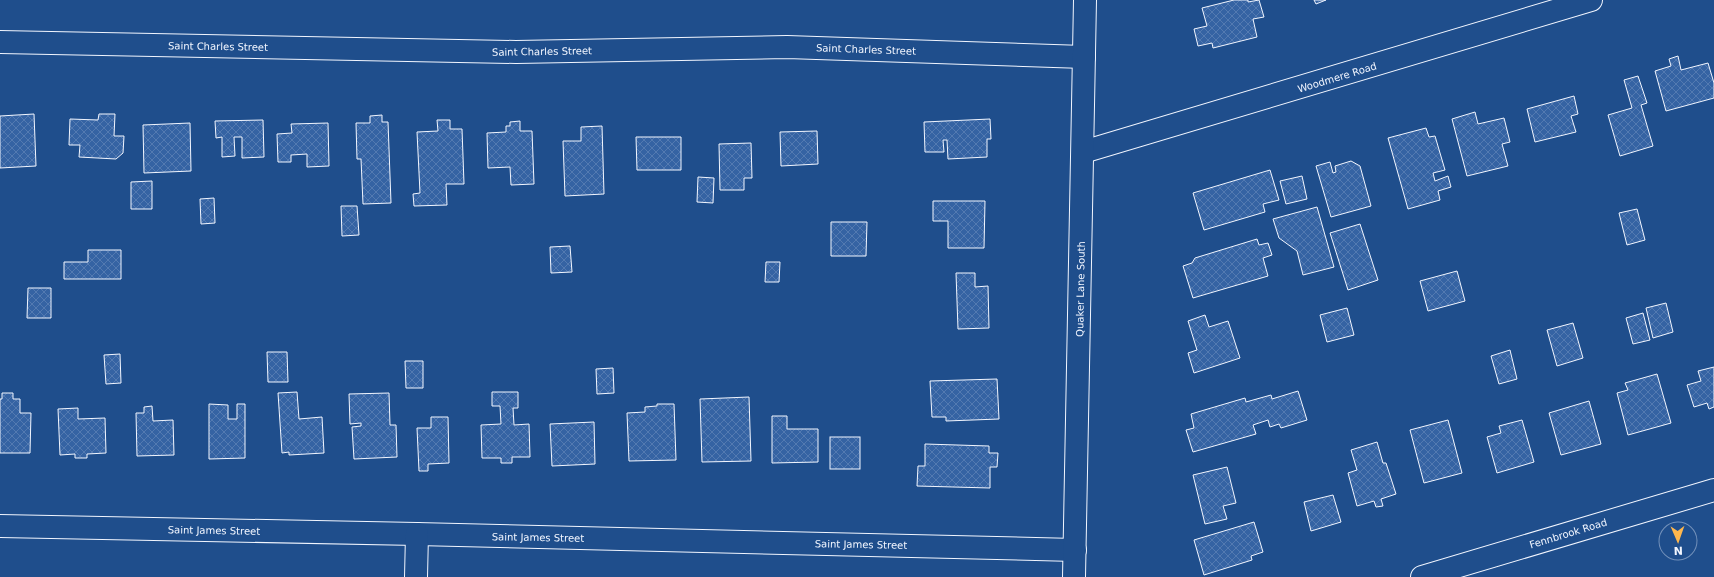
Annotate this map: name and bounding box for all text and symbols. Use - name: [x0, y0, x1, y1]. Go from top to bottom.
- street label: Saint Charles Street: [168, 40, 268, 53]
- street label: Saint Charles Street: [816, 42, 916, 57]
- street label: Saint Charles Street: [492, 45, 592, 58]
- street label: Woodmere Road: [1296, 60, 1378, 95]
- street label: Quaker Lane South: [1074, 241, 1087, 337]
- street label: Fennbrook Road: [1528, 516, 1608, 551]
- north arrow: [1658, 521, 1698, 561]
- street label: Saint James Street: [168, 524, 260, 537]
- street label: Saint James Street: [492, 531, 584, 544]
- street label: Saint James Street: [815, 538, 907, 551]
- text: N: [1673, 544, 1683, 557]

